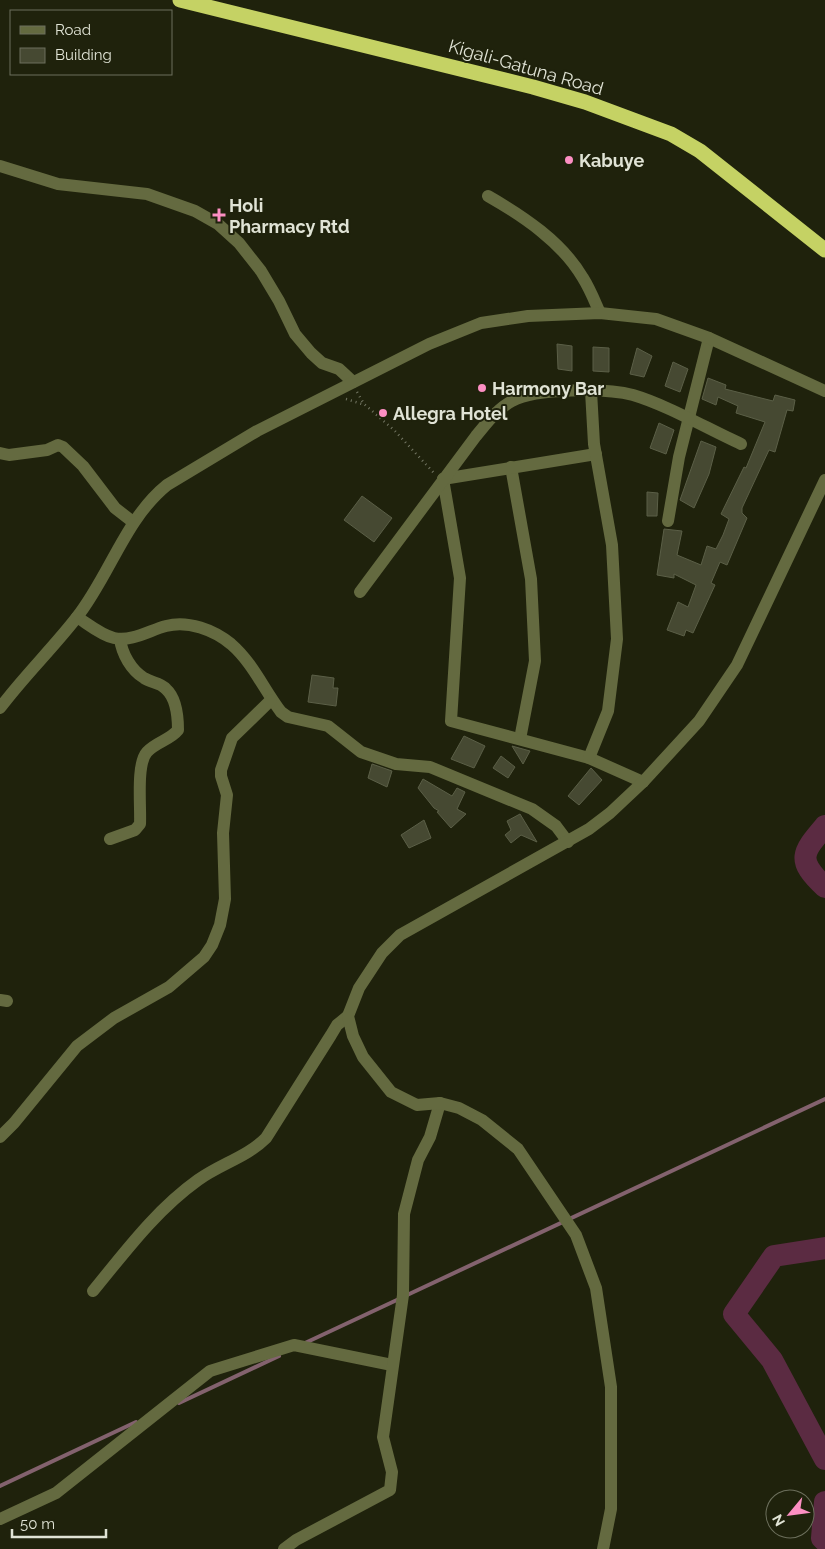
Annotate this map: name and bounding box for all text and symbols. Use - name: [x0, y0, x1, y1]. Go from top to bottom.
- legend: [10, 10, 172, 75]
- text: Road: [55, 21, 91, 39]
- street label: Kigali-Gatuna Road: [446, 35, 606, 99]
- text: Building: [55, 46, 112, 64]
- place label: Kabuye: [579, 150, 644, 171]
- marker: Kabuye: [563, 154, 575, 166]
- place label: Holi Pharmacy Rtd: [229, 195, 350, 237]
- marker: Holi Pharmacy Rtd: [213, 209, 225, 221]
- place label: Harmony Bar: [492, 378, 604, 399]
- marker: Harmony Bar: [476, 382, 488, 394]
- place label: Allegra Hotel: [393, 403, 508, 424]
- marker: Allegra Hotel: [377, 407, 389, 419]
- north arrow: [765, 1489, 815, 1539]
- scale bar: [12, 1506, 106, 1538]
- text: N: [769, 1512, 788, 1529]
- text: 50 m: [20, 1515, 55, 1533]

